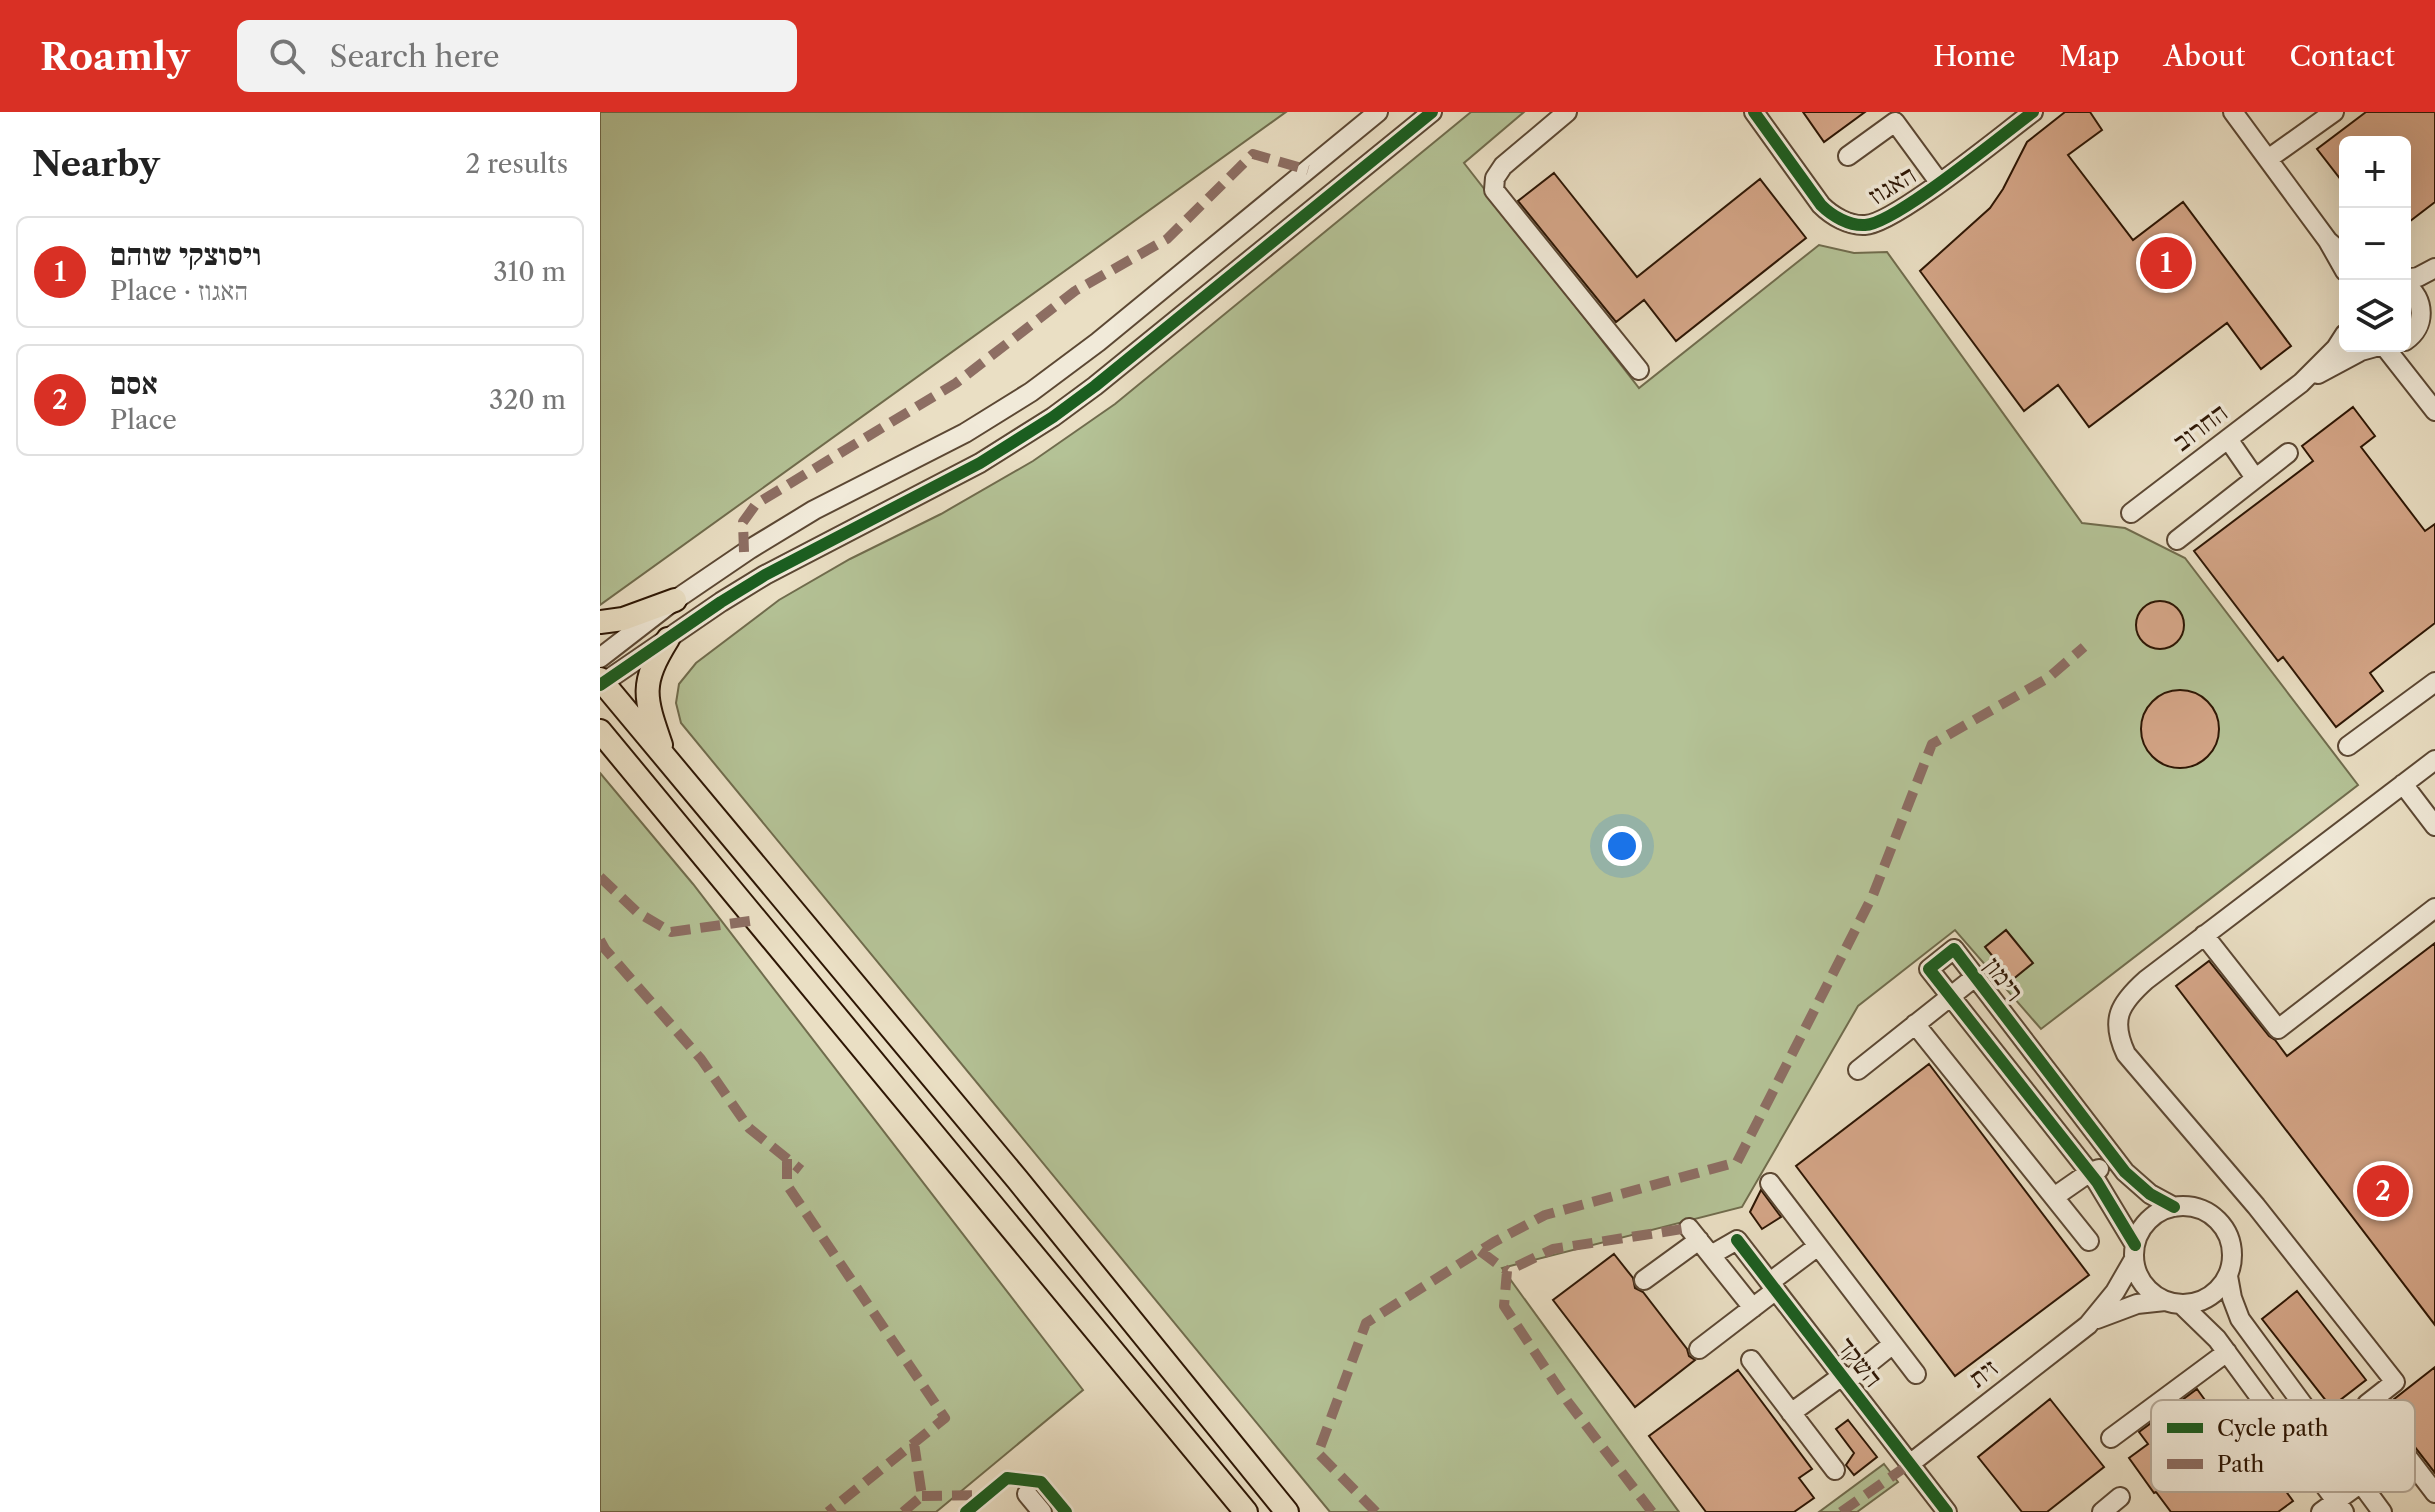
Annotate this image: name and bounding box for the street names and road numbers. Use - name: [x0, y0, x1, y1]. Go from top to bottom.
- street label: האגוז: [1862, 158, 1922, 212]
- street label: החרוב: [2166, 396, 2234, 458]
- street label: רימון: [1977, 951, 2031, 1007]
- street label: השקד: [1831, 1331, 1889, 1393]
- street label: זית: [1962, 1352, 2004, 1394]

